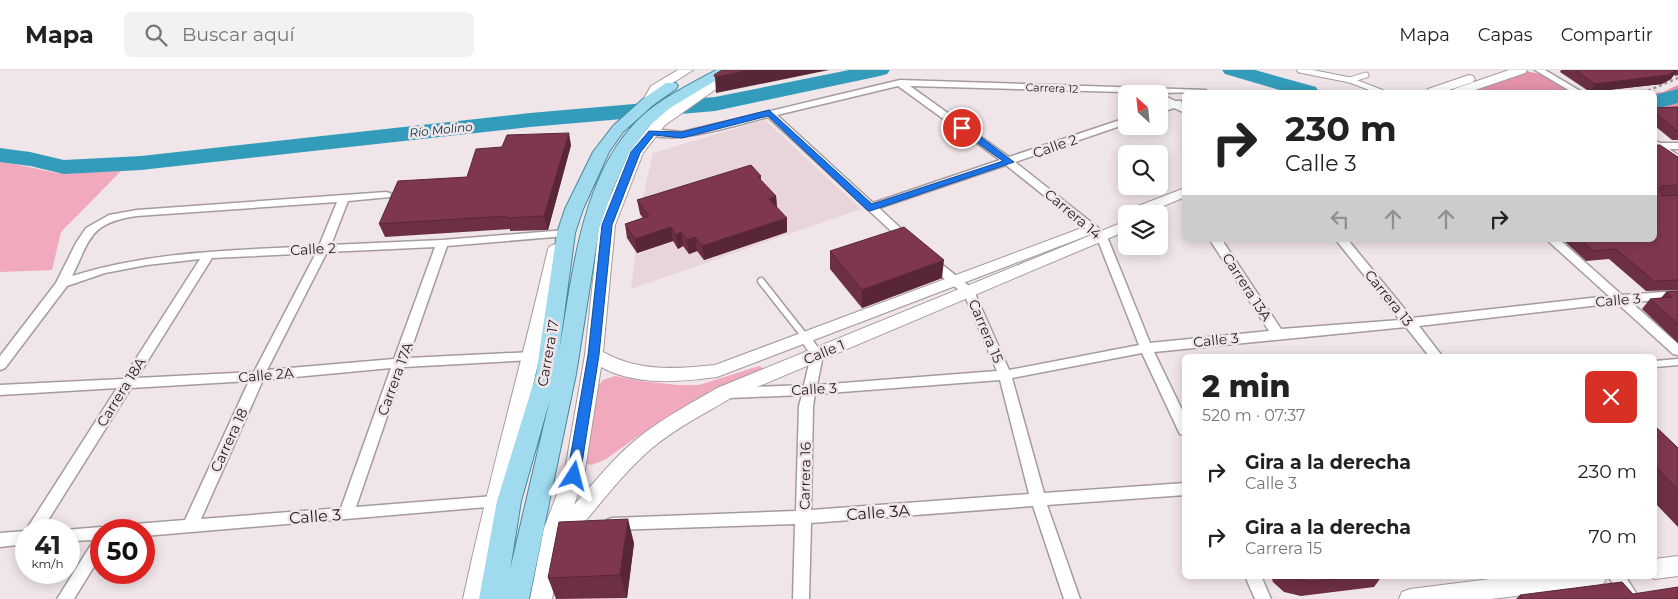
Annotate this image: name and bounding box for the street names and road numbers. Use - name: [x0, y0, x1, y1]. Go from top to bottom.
- street label: Carrera 12: [1025, 80, 1079, 96]
- street label: Calle 2: [1030, 130, 1080, 162]
- street label: Carrera 14: [1041, 185, 1106, 243]
- street label: Calle 2: [290, 239, 336, 259]
- street label: Carrera 13A: [1218, 250, 1276, 325]
- street label: Carrera 13: [1361, 266, 1417, 330]
- street label: Calle 3: [1594, 289, 1642, 311]
- street label: Carrera 15: [965, 296, 1007, 366]
- street label: Carrera 17: [533, 318, 563, 388]
- street label: Calle 3: [1192, 329, 1240, 351]
- street label: Calle 1: [801, 336, 847, 368]
- street label: Carrera 17A: [373, 339, 417, 418]
- street label: Carrera 18A: [93, 353, 150, 430]
- street label: Calle 2A: [237, 364, 295, 386]
- street label: Calle 3: [791, 379, 837, 399]
- street label: Carrera 18: [206, 405, 252, 475]
- street label: Carrera 16: [795, 441, 815, 510]
- street label: Calle 3A: [846, 501, 911, 524]
- street label: Calle 3: [288, 505, 342, 528]

